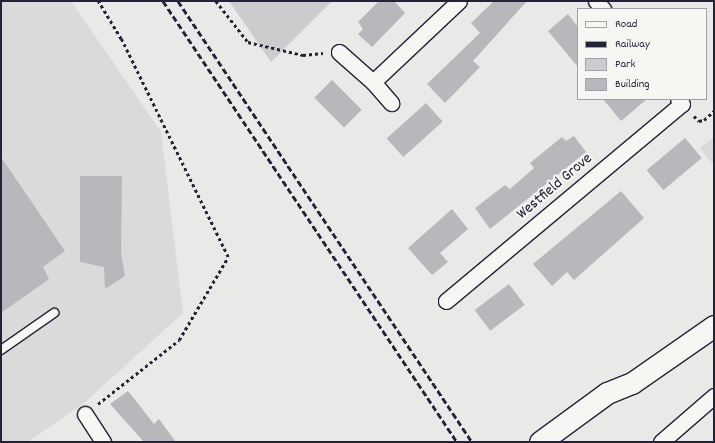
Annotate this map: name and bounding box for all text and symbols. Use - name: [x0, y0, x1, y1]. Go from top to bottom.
- legend: [577, 8, 707, 100]
- text: Road: [615, 16, 637, 33]
- text: Railway: [615, 36, 650, 53]
- text: Park: [615, 56, 635, 73]
- text: Building: [615, 76, 650, 93]
- street label: Westfield Grove: [513, 150, 597, 224]

